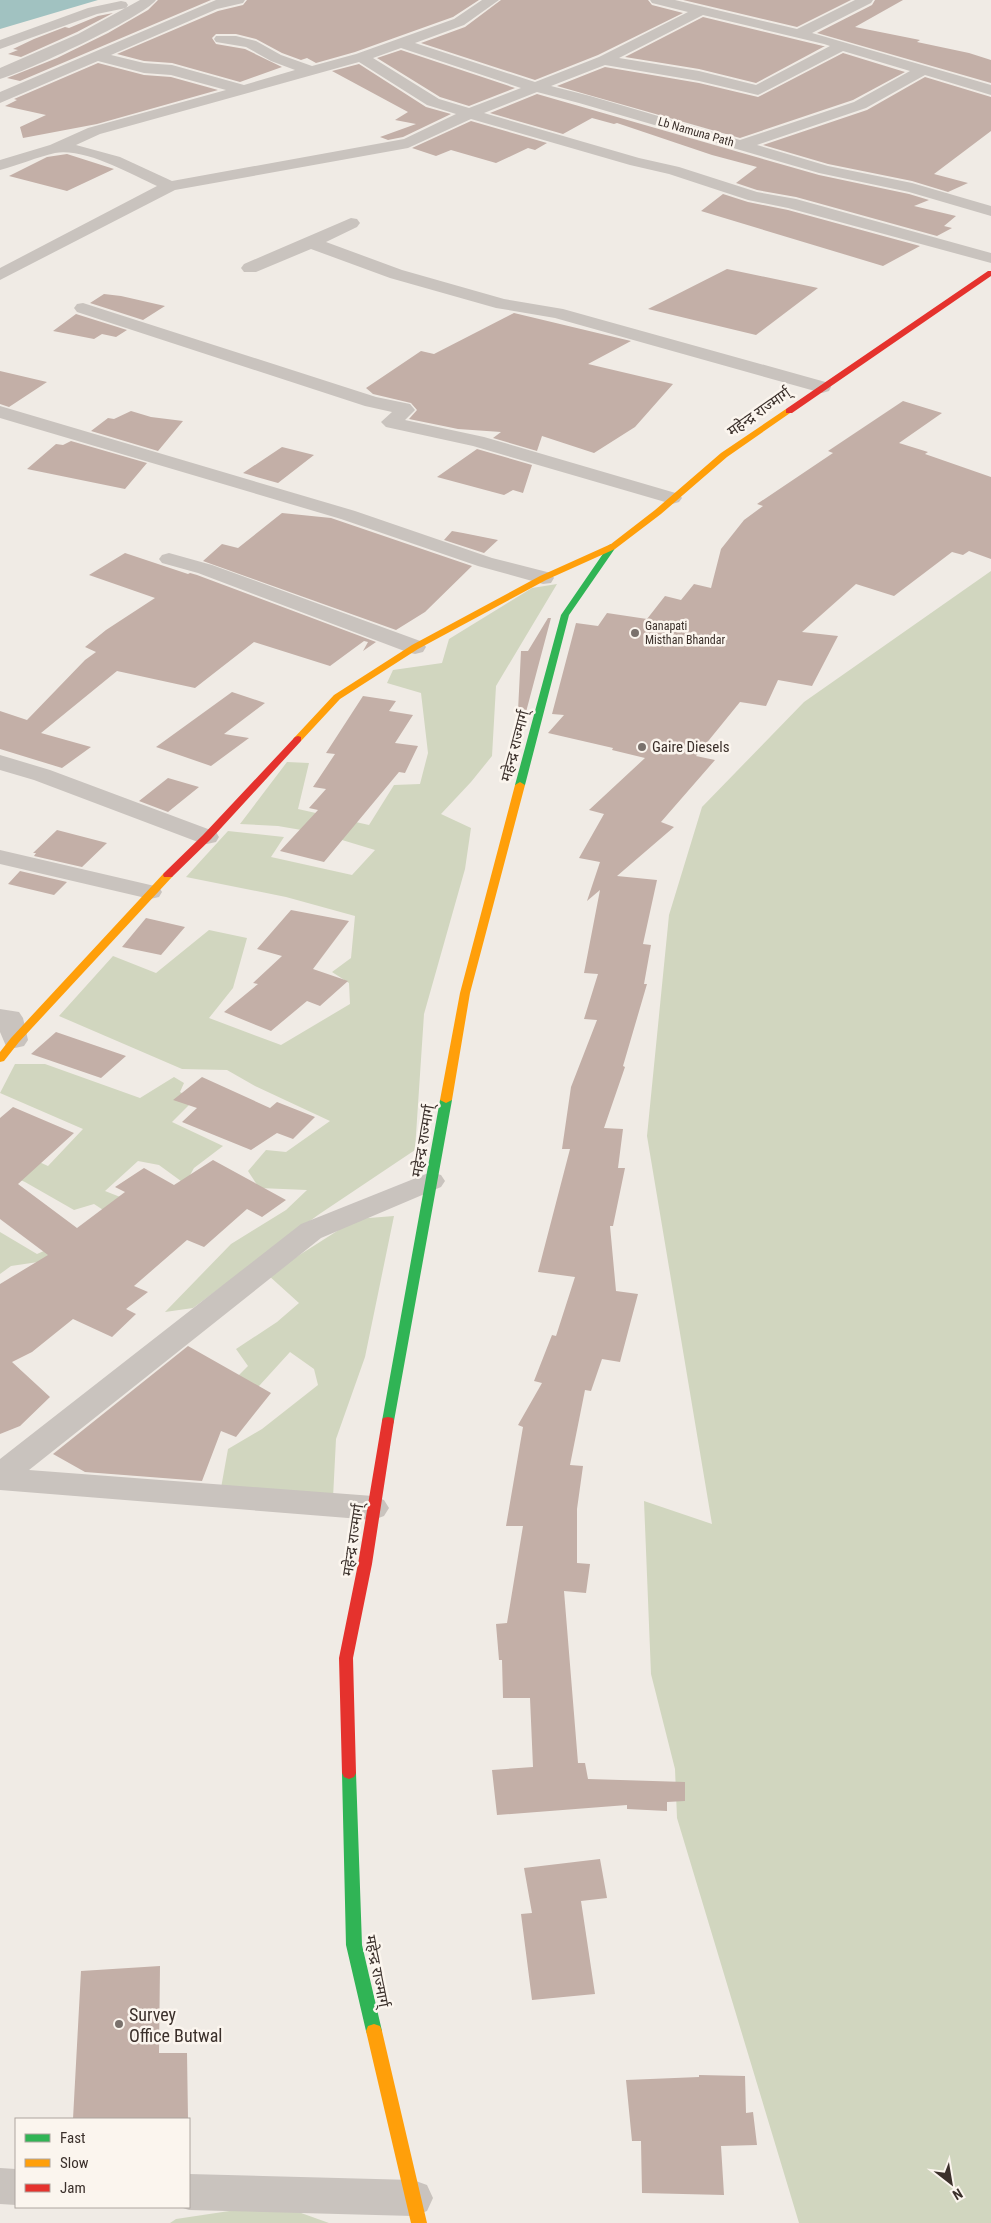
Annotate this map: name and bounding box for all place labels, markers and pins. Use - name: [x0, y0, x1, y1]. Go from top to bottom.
- place label: Ganapati Misthan Bhandar: [645, 619, 726, 647]
- marker: Ganapati Misthan Bhandar: [629, 627, 641, 639]
- place label: Gaire Diesels: [652, 738, 730, 756]
- marker: Gaire Diesels: [636, 741, 648, 753]
- place label: Survey Office Butwal: [129, 2004, 222, 2046]
- marker: Survey Office Butwal: [113, 2018, 125, 2030]

